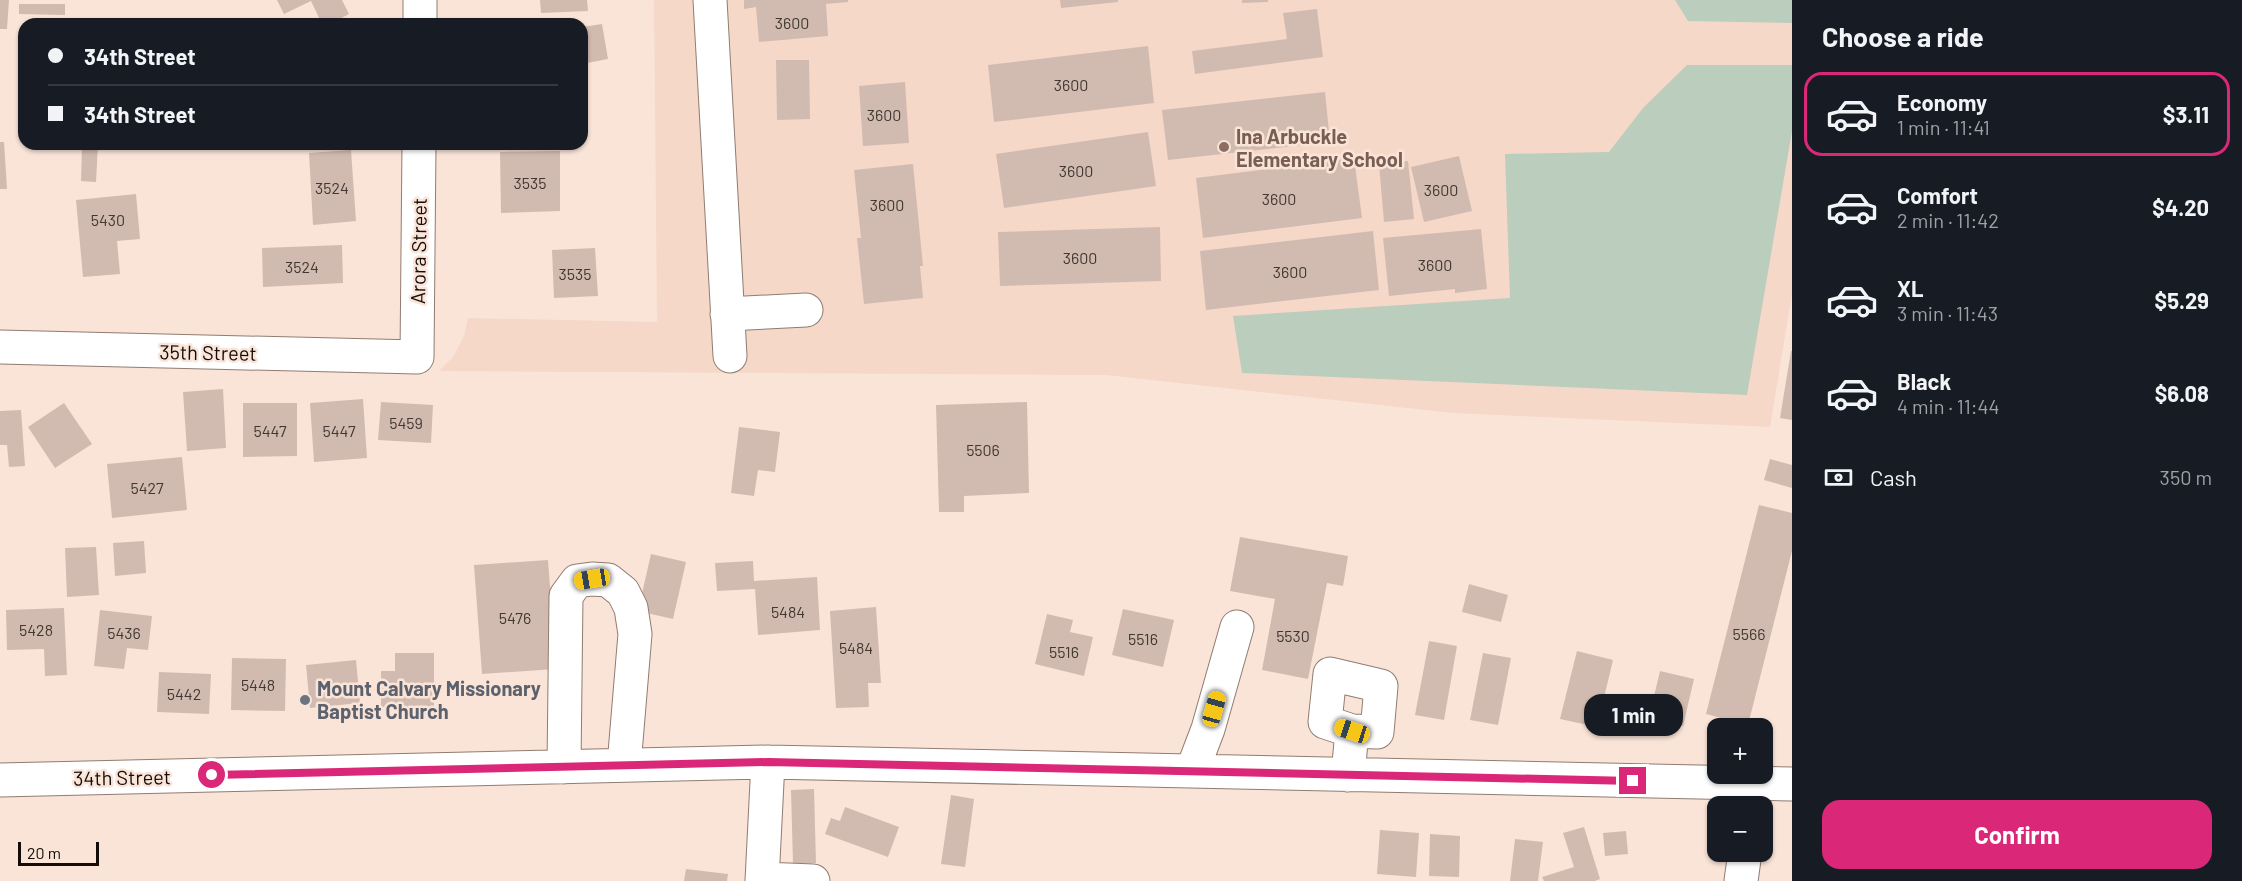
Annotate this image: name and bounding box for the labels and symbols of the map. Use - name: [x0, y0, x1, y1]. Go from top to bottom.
- house number: 3600: [775, 13, 809, 32]
- house number: 3600: [1054, 75, 1088, 94]
- house number: 3600: [867, 105, 901, 124]
- place label: Ina Arbuckle Elementary School: [1236, 124, 1403, 171]
- marker: Ina Arbuckle Elementary School: [1217, 140, 1231, 154]
- house number: 3600: [1059, 161, 1093, 180]
- house number: 3535: [514, 173, 546, 192]
- house number: 3524: [315, 178, 349, 197]
- house number: 3600: [1424, 180, 1458, 199]
- house number: 3600: [1262, 189, 1296, 208]
- house number: 3600: [870, 195, 904, 214]
- street label: Arora Street: [405, 198, 431, 304]
- house number: 5430: [91, 210, 125, 229]
- house number: 3600: [1063, 248, 1097, 267]
- house number: 3600: [1418, 255, 1452, 274]
- house number: 3524: [285, 257, 319, 276]
- house number: 3600: [1273, 262, 1307, 281]
- house number: 3535: [559, 264, 591, 283]
- street label: 35th Street: [159, 339, 257, 365]
- house number: 5459: [389, 413, 423, 432]
- house number: 5447: [254, 421, 287, 440]
- house number: 5447: [323, 421, 356, 440]
- house number: 5506: [966, 440, 1000, 459]
- house number: 5427: [130, 478, 164, 497]
- car: [573, 567, 611, 591]
- house number: 5484: [771, 602, 805, 621]
- house number: 5476: [499, 608, 531, 627]
- house number: 5428: [19, 620, 53, 639]
- house number: 5436: [107, 623, 141, 642]
- house number: 5566: [1733, 624, 1765, 643]
- house number: 5530: [1276, 626, 1310, 645]
- house number: 5516: [1128, 629, 1158, 648]
- house number: 5484: [839, 638, 873, 657]
- house number: 5516: [1049, 642, 1079, 661]
- house number: 5448: [241, 675, 275, 694]
- place label: Mount Calvary Missionary Baptist Church: [317, 676, 541, 723]
- house number: 5442: [167, 684, 201, 703]
- car: [1200, 689, 1228, 729]
- marker: Mount Calvary Missionary Baptist Church: [298, 693, 312, 707]
- callout: 1 min: [1584, 694, 1682, 736]
- car: [1332, 717, 1372, 745]
- route start: [198, 761, 225, 788]
- street label: 34th Street: [73, 764, 171, 790]
- route end: [1619, 767, 1646, 794]
- scale bar: [18, 839, 99, 866]

